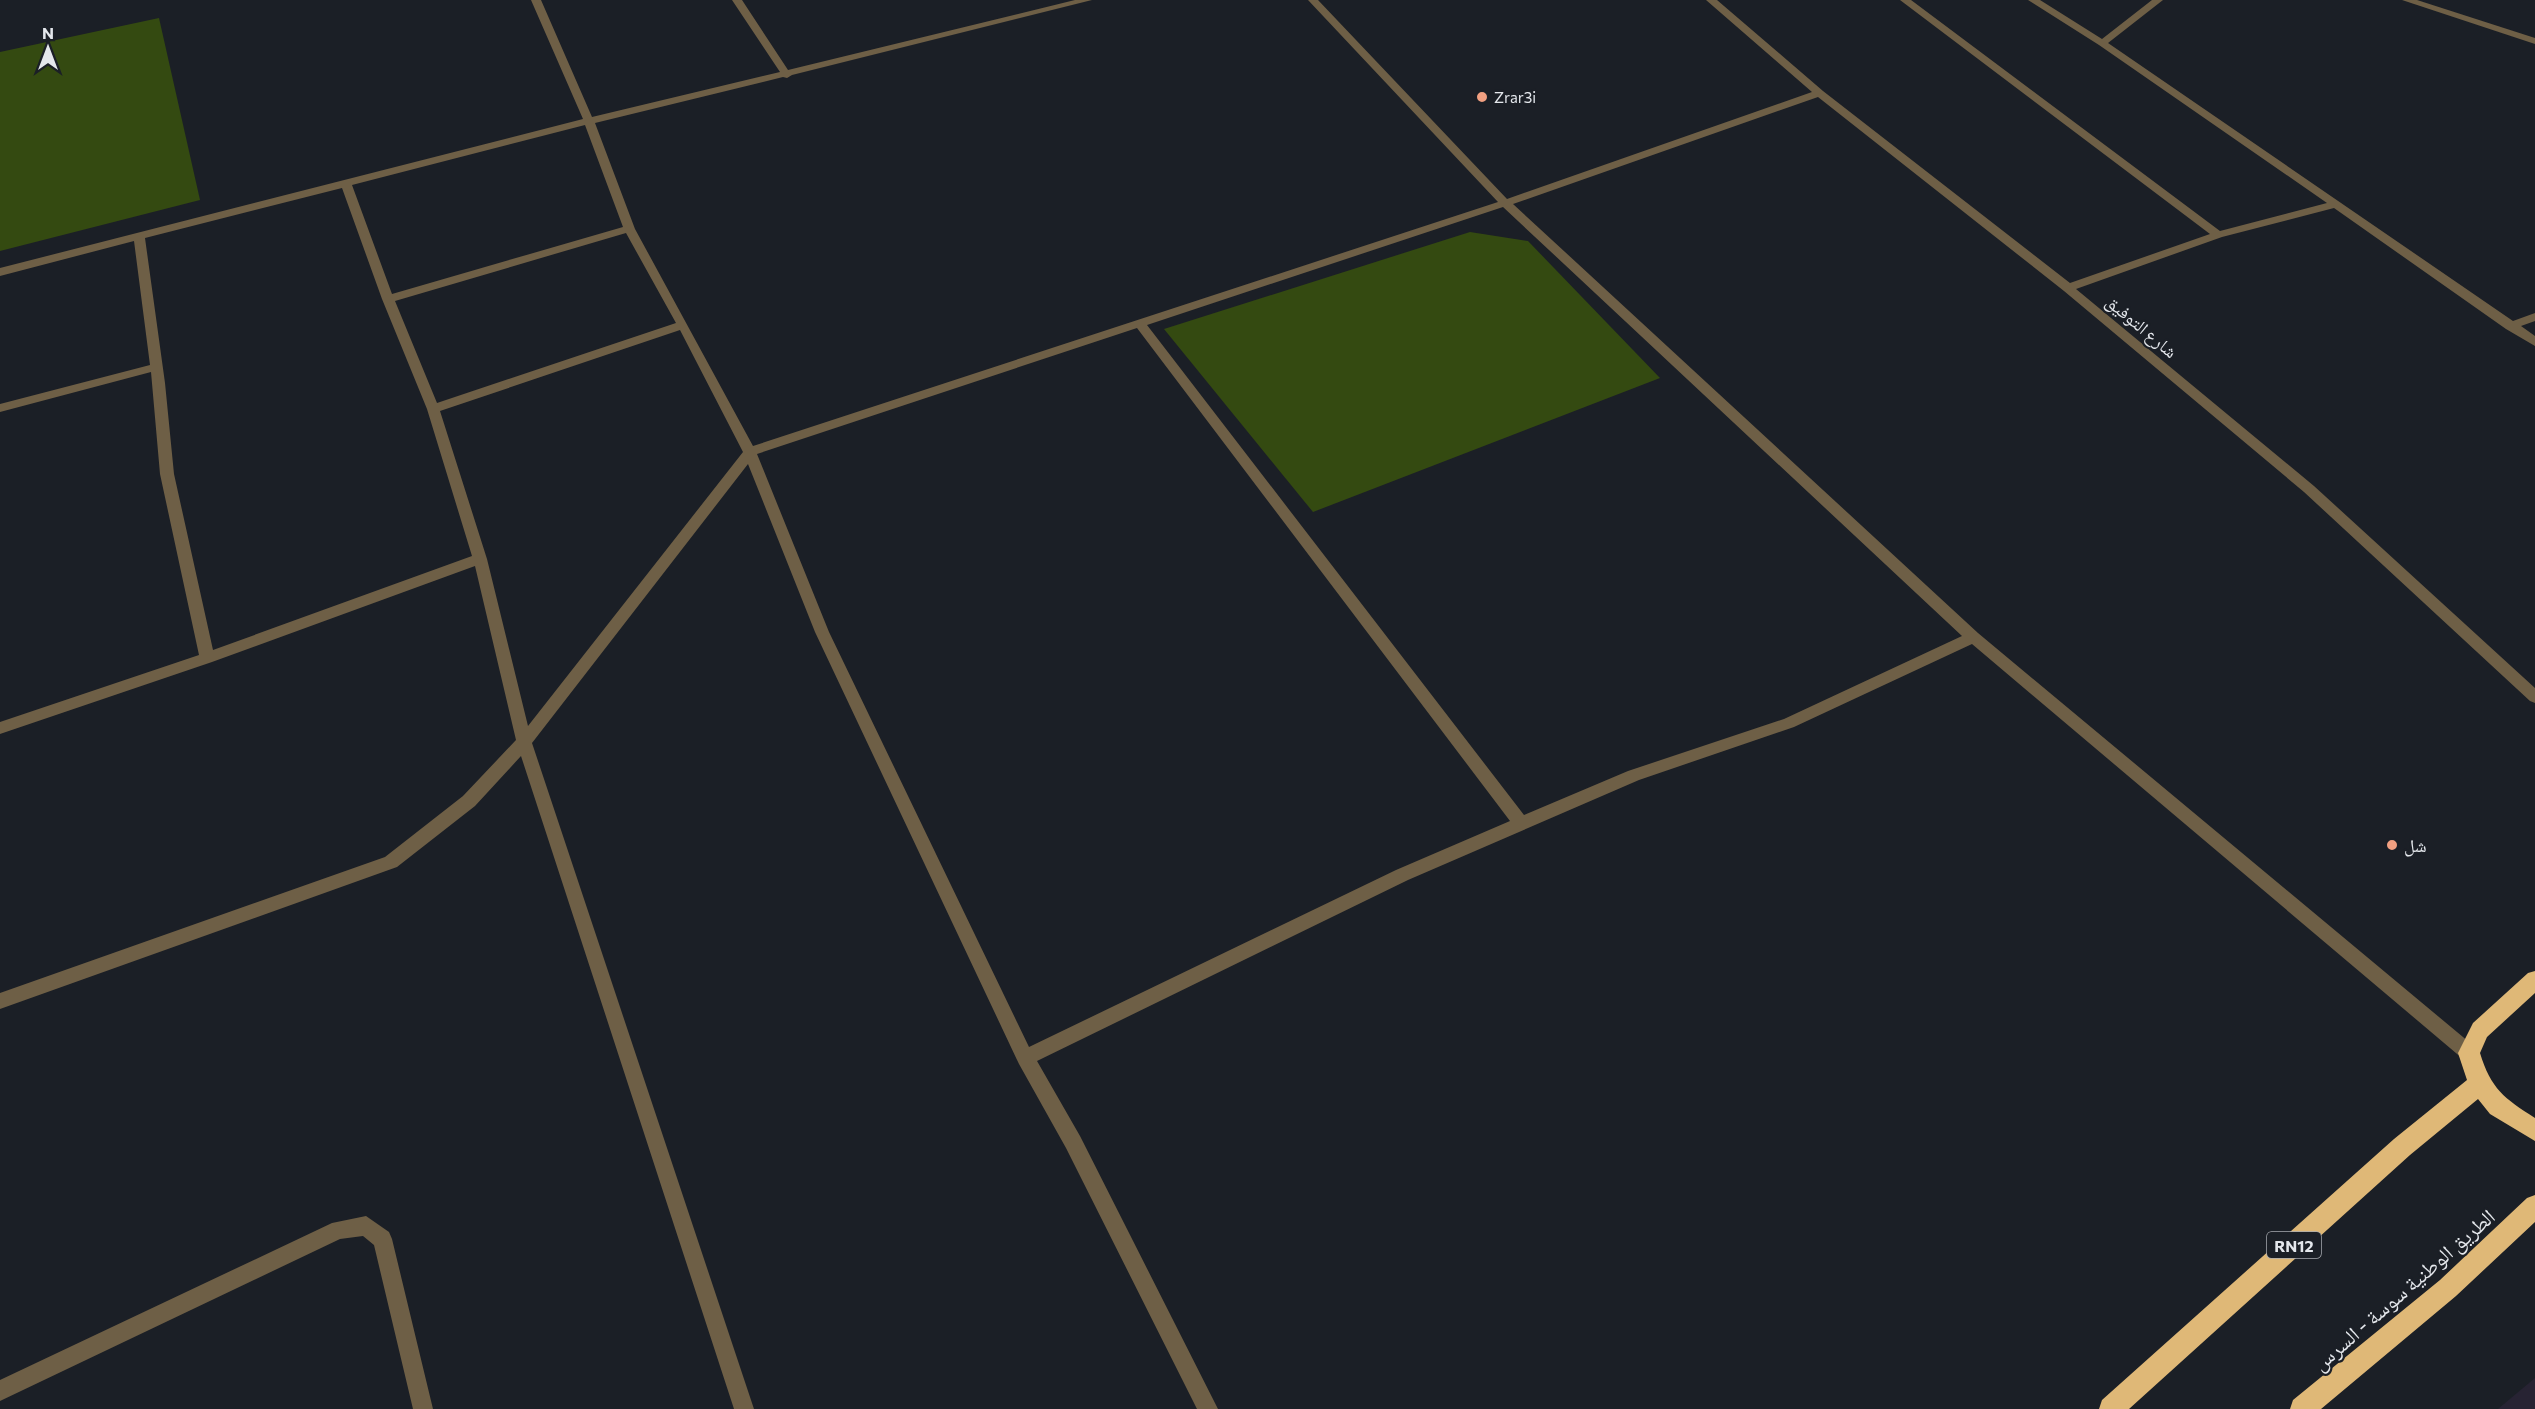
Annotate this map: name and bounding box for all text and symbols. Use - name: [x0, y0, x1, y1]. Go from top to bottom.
- north arrow: [18, 18, 78, 78]
- text: N: [42, 23, 54, 42]
- place label: Zrar3i: [1494, 88, 1536, 106]
- marker: Zrar3i: [1475, 90, 1489, 104]
- street label: شارع التوفيق: [2101, 290, 2182, 363]
- place label: شل: [2404, 834, 2426, 857]
- marker: شل: [2385, 838, 2399, 852]
- street label: الطريق الوطنية سوسة - السرس: [2307, 1203, 2501, 1376]
- road number: RN12: [2267, 1232, 2321, 1258]

